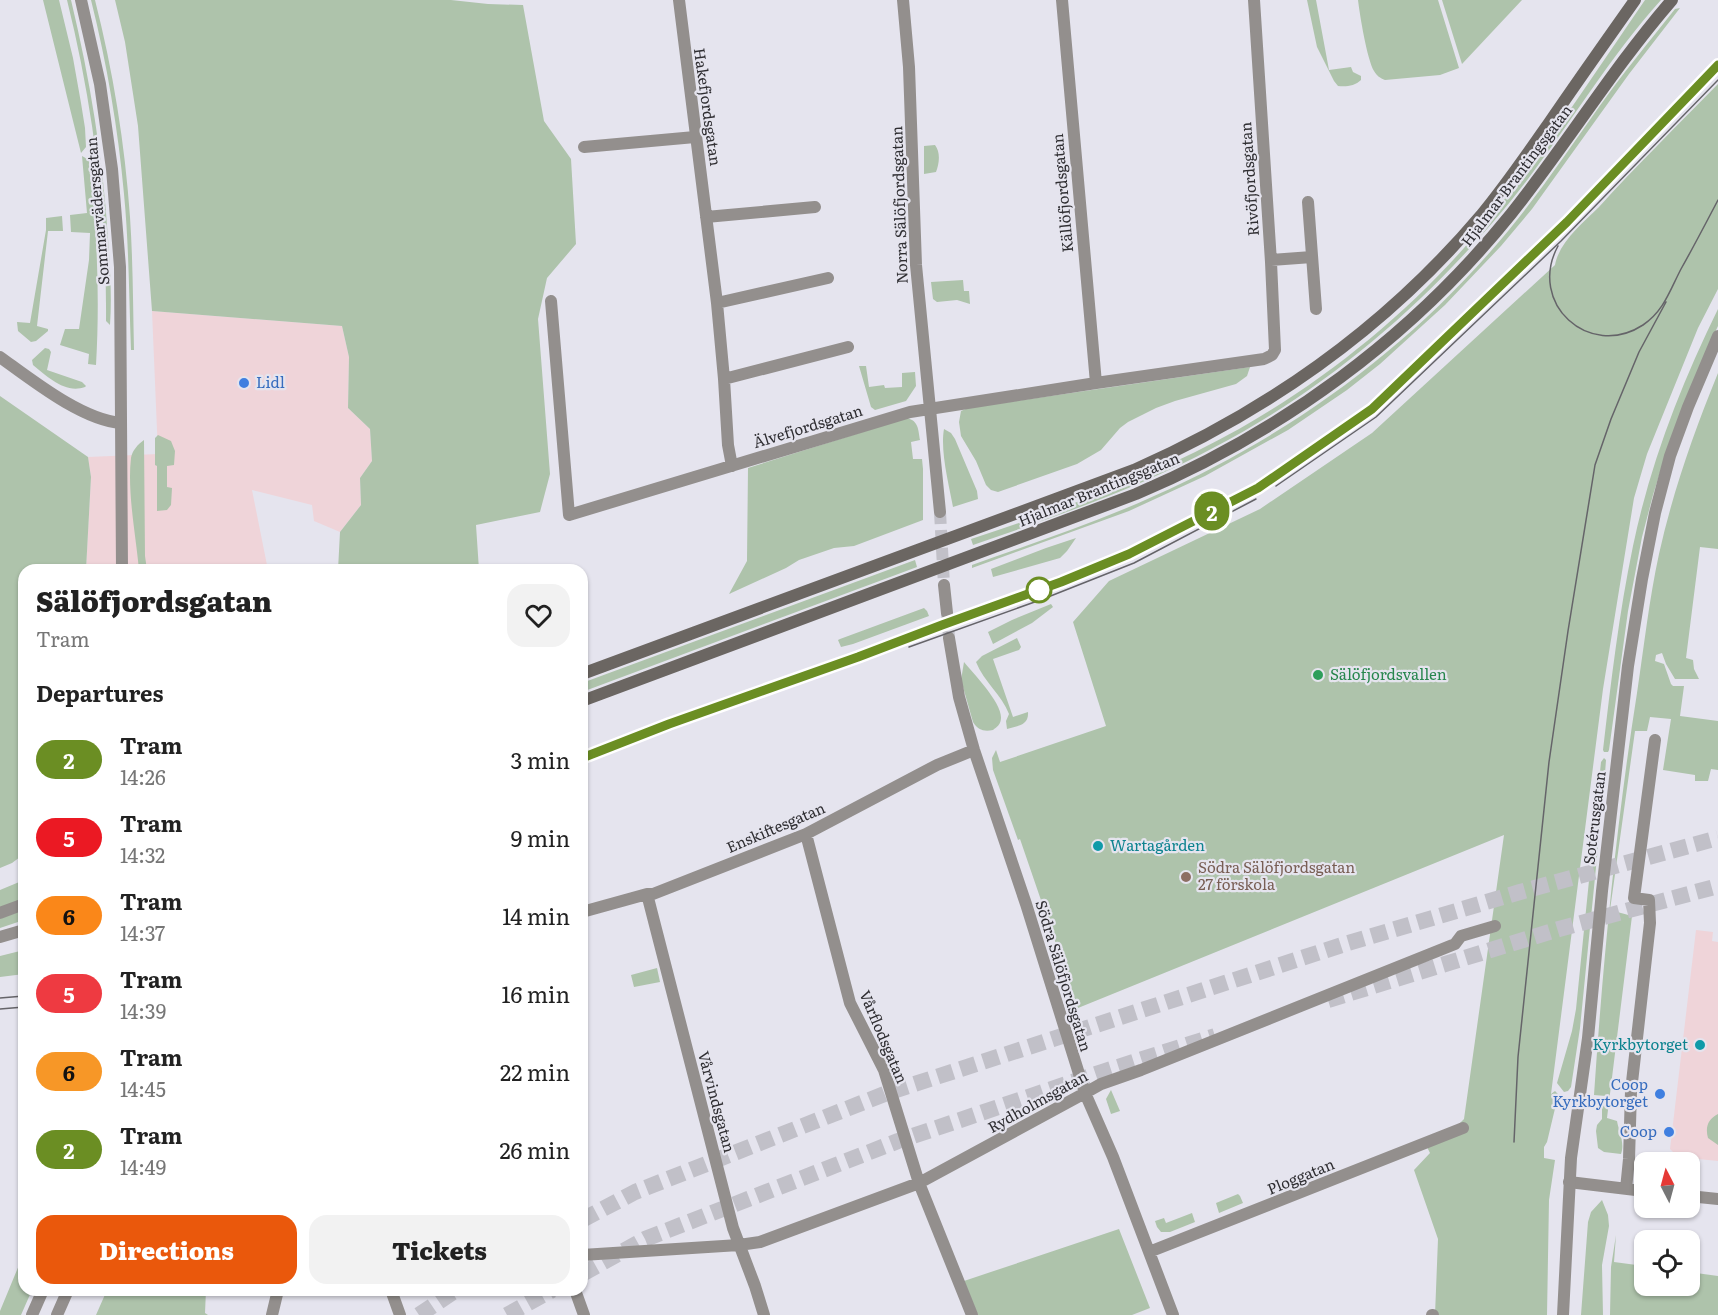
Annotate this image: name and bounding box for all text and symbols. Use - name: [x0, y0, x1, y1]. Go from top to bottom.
- street label: Hakefjordsgatan: [689, 46, 728, 167]
- street label: Hjalmar Brantingsgatan: [1455, 99, 1577, 251]
- street label: Rivöfjordsgatan: [1233, 121, 1264, 237]
- street label: Norra Sälöfjordsgatan: [884, 126, 913, 284]
- street label: Källöfjordsgatan: [1045, 133, 1078, 254]
- street label: Sommarvädersgatan: [79, 136, 114, 286]
- place label: Lidl: [256, 370, 285, 393]
- marker: Lidl: [237, 376, 251, 390]
- street label: Älvefjordsgatan: [750, 398, 865, 453]
- street label: Hjalmar Brantingsgatan: [1014, 446, 1183, 532]
- line badge: 2: [1192, 492, 1232, 530]
- text: 2: [1206, 496, 1218, 527]
- unlabelled marker: [1026, 577, 1052, 603]
- text: Sälöfjordsgatan: [36, 579, 272, 621]
- button: heart: [507, 584, 570, 647]
- text: Tram: [36, 623, 90, 653]
- place label: Sälöfjordsvallen: [1330, 662, 1447, 685]
- marker: Sälöfjordsvallen: [1311, 668, 1325, 682]
- text: Departures: [36, 676, 163, 709]
- text: Tram: [120, 728, 182, 761]
- text: 3 min: [510, 743, 570, 776]
- text: 2: [63, 744, 75, 775]
- text: 14:26: [120, 761, 166, 791]
- street label: Sotérusgatan: [1576, 770, 1611, 866]
- street label: Enskiftesgatan: [722, 795, 828, 858]
- text: Tram: [120, 806, 182, 839]
- text: 9 min: [511, 821, 570, 854]
- text: 5: [63, 822, 75, 853]
- place label: Wartagården: [1110, 833, 1205, 856]
- text: 14:32: [120, 839, 165, 869]
- marker: Wartagården: [1091, 839, 1105, 853]
- place label: Södra Sälöfjordsgatan 27 förskola: [1198, 855, 1355, 895]
- marker: Södra Sälöfjordsgatan 27 förskola: [1179, 870, 1193, 884]
- text: Tram: [120, 884, 182, 917]
- street label: Södra Sälöfjordsgatan: [1030, 897, 1098, 1054]
- text: 14 min: [502, 899, 570, 932]
- text: 6: [63, 900, 75, 931]
- text: 14:37: [120, 917, 165, 947]
- text: Tram: [120, 962, 182, 995]
- text: 16 min: [502, 977, 570, 1010]
- text: 5: [63, 978, 75, 1009]
- street label: Vårflodsgatan: [854, 986, 914, 1087]
- text: 14:39: [120, 995, 166, 1025]
- place label: Kyrkbytorget: [1593, 1032, 1688, 1055]
- marker: Kyrkbytorget: [1693, 1038, 1707, 1052]
- text: Tram: [120, 1040, 182, 1073]
- street label: Vårvindsgatan: [693, 1048, 742, 1155]
- text: 22 min: [500, 1055, 570, 1088]
- text: 6: [63, 1056, 75, 1087]
- street label: Rydholmsgatan: [983, 1064, 1092, 1138]
- place label: Coop Kyrkbytorget: [1553, 1072, 1648, 1112]
- text: 14:45: [120, 1073, 166, 1103]
- marker: Coop Kyrkbytorget: [1653, 1087, 1667, 1101]
- text: Tram: [120, 1118, 182, 1151]
- place label: Coop: [1620, 1119, 1657, 1142]
- marker: Coop: [1662, 1125, 1676, 1139]
- text: 26 min: [499, 1133, 570, 1166]
- text: 2: [63, 1134, 75, 1165]
- text: 14:49: [120, 1151, 166, 1181]
- street label: Ploggatan: [1263, 1152, 1338, 1200]
- north arrow: [1634, 1152, 1700, 1218]
- map controls: [1634, 1152, 1700, 1296]
- button: Directions: [36, 1215, 297, 1284]
- button: Tickets: [309, 1215, 570, 1284]
- button: locate: [1634, 1230, 1700, 1296]

